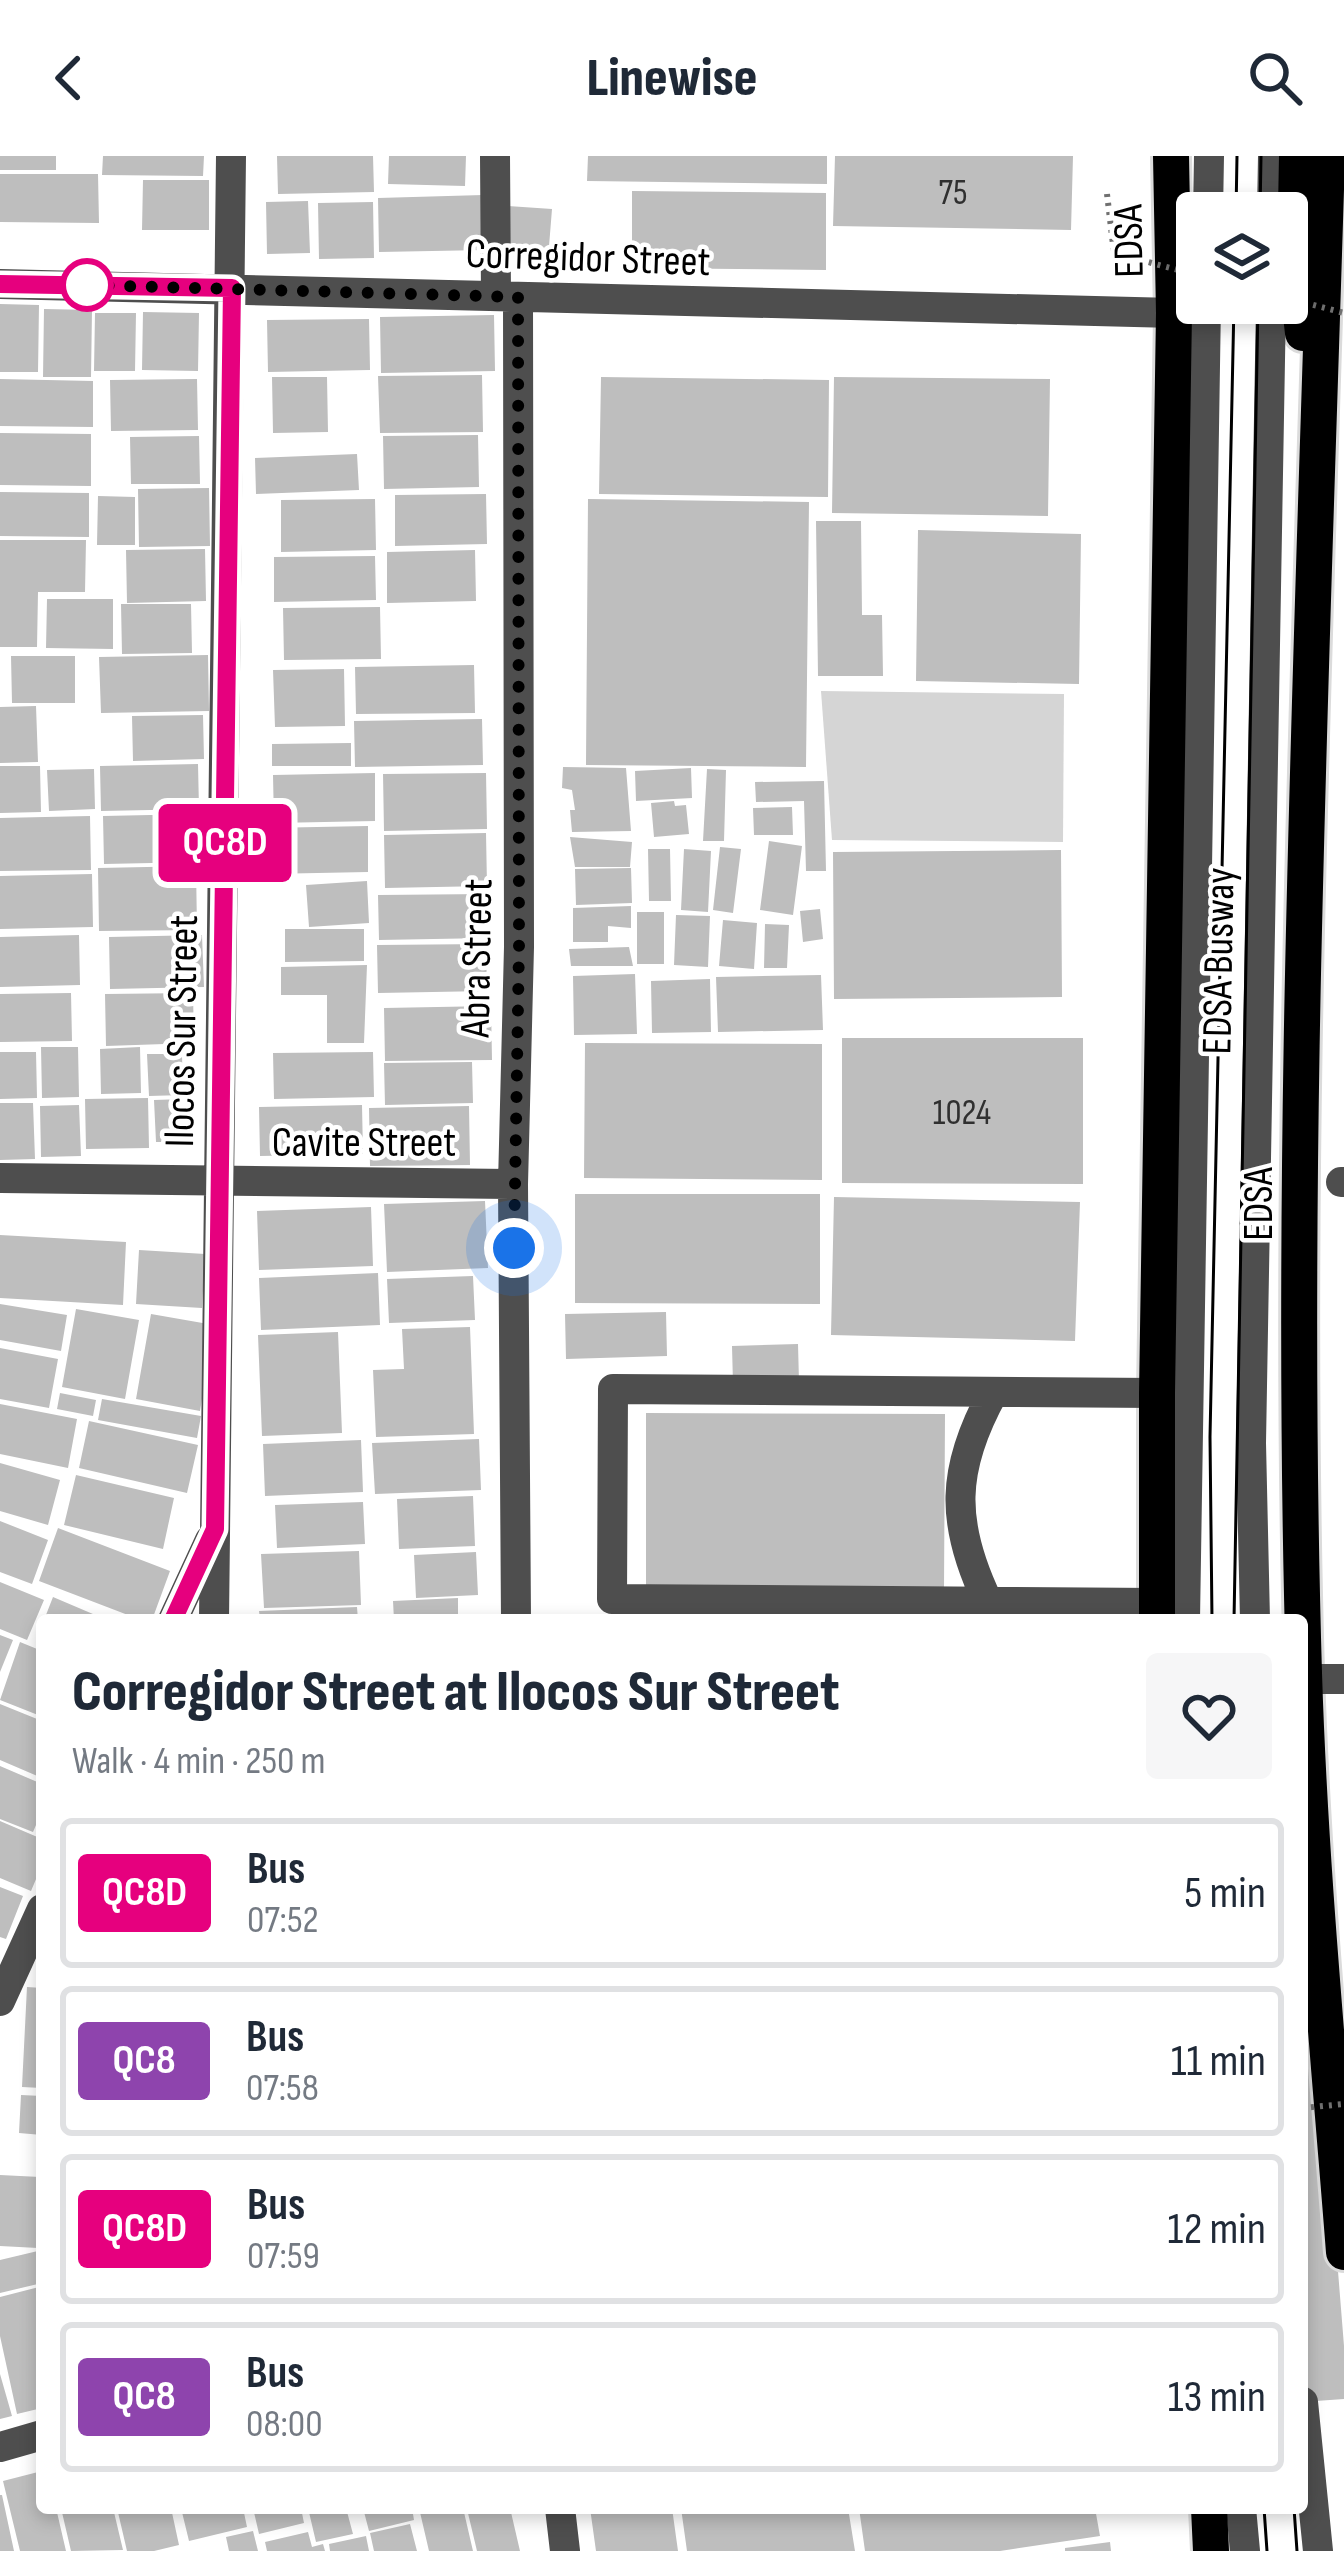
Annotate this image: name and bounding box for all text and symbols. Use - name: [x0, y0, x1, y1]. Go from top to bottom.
- icon: back: [36, 45, 102, 111]
- icon: search: [1242, 45, 1308, 111]
- text: Linewise: [586, 46, 758, 111]
- house number: 75: [939, 172, 967, 215]
- map controls: [1176, 192, 1308, 324]
- button: layers: [1176, 192, 1308, 324]
- street label: EDSA: [1103, 203, 1156, 278]
- street label: Corregidor Street: [465, 229, 711, 288]
- unlabelled marker: [62, 260, 112, 310]
- line badge: QC8D: [141, 804, 309, 882]
- text: QC8D: [183, 817, 267, 868]
- street label: EDSA Busway: [1192, 867, 1247, 1055]
- street label: Abra Street: [451, 878, 504, 1039]
- street label: Ilocos Sur Street: [155, 914, 210, 1148]
- house number: 1024: [933, 1092, 991, 1135]
- street label: Cavite Street: [272, 1118, 456, 1169]
- street label: EDSA: [1234, 1166, 1285, 1241]
- your location: [484, 1218, 544, 1278]
- button: heart: [1146, 1653, 1272, 1779]
- text: Corregidor Street at Ilocos Sur Street: [72, 1659, 840, 1727]
- text: Walk · 4 min · 250 m: [72, 1738, 326, 1785]
- text: Bus: [247, 1842, 305, 1897]
- text: 5 min: [1184, 1866, 1266, 1921]
- text: QC8D: [102, 1867, 187, 1918]
- text: 07:52: [247, 1897, 319, 1944]
- text: Bus: [246, 2010, 304, 2065]
- text: 11 min: [1171, 2034, 1266, 2089]
- text: QC8: [112, 2035, 176, 2086]
- text: 07:58: [246, 2065, 319, 2112]
- text: Bus: [247, 2178, 305, 2233]
- text: 12 min: [1168, 2202, 1266, 2257]
- text: QC8D: [102, 2203, 187, 2254]
- text: 07:59: [247, 2233, 320, 2280]
- text: Bus: [246, 2346, 304, 2401]
- text: 13 min: [1168, 2370, 1266, 2425]
- text: QC8: [112, 2371, 176, 2422]
- text: 08:00: [246, 2401, 323, 2448]

